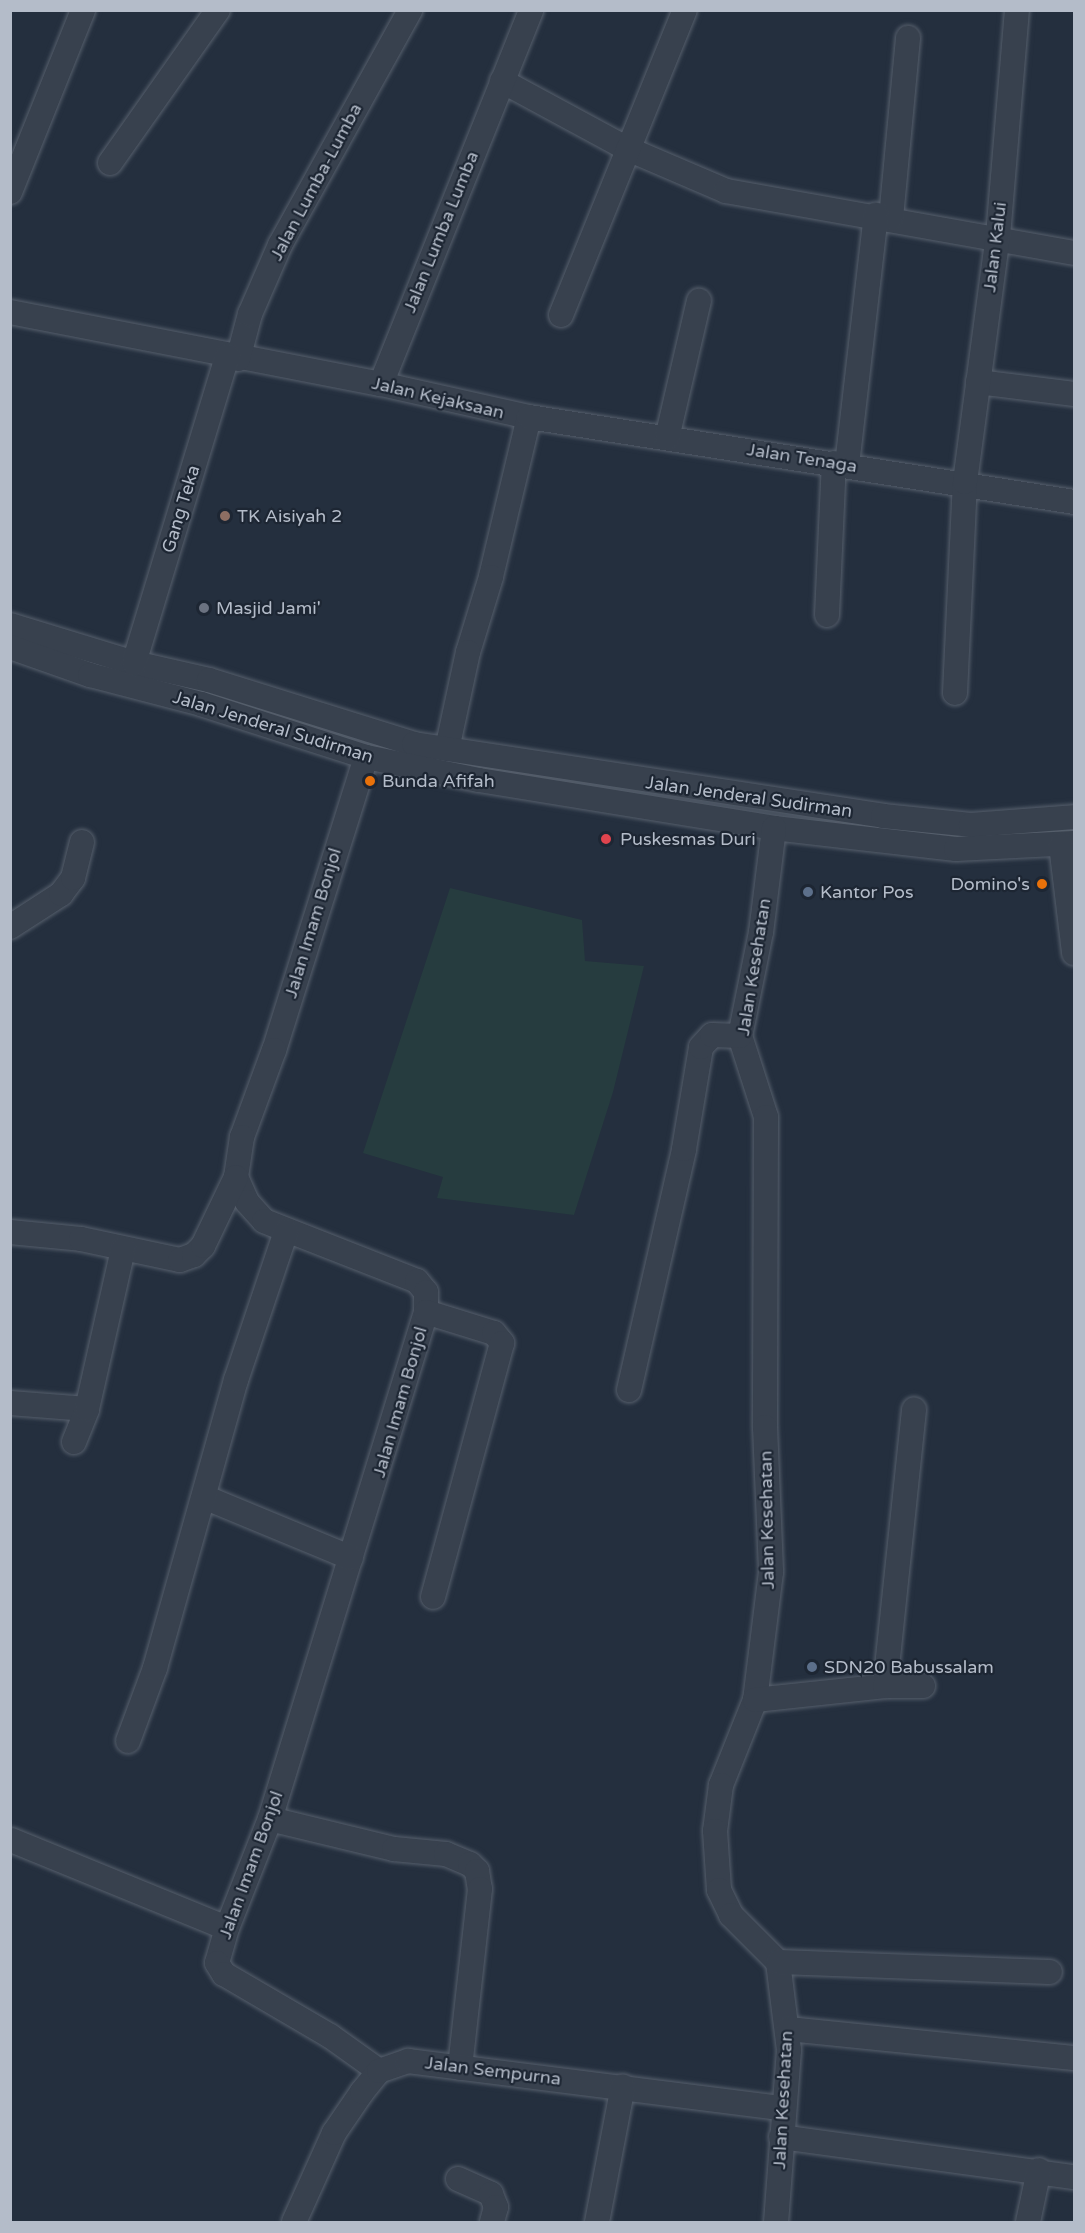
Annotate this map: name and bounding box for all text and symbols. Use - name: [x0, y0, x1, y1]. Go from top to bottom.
- street label: Jalan Lumba-Lumba: [265, 100, 367, 264]
- street label: Jalan Lumba Lumba: [399, 148, 483, 316]
- street label: Jalan Kalui: [979, 201, 1011, 293]
- street label: Jalan Kejaksaan: [370, 372, 506, 424]
- street label: Jalan Tenaga: [745, 439, 859, 477]
- street label: Gang Teka: [157, 463, 205, 555]
- place label: TK Aisiyah 2: [237, 505, 342, 527]
- marker: TK Aisiyah 2: [218, 509, 232, 523]
- place label: Masjid Jami': [216, 597, 321, 619]
- marker: Masjid Jami': [197, 601, 211, 615]
- street label: Jalan Jenderal Sudirman: [170, 686, 376, 768]
- place label: Bunda Afifah: [382, 770, 495, 792]
- street label: Jalan Jenderal Sudirman: [644, 772, 854, 822]
- marker: Bunda Afifah: [363, 774, 377, 788]
- place label: Puskesmas Duri: [620, 828, 756, 850]
- marker: Puskesmas Duri: [597, 830, 615, 848]
- street label: Jalan Imam Bonjol: [280, 845, 346, 1001]
- place label: Domino's: [951, 873, 1030, 895]
- marker: Domino's: [1035, 877, 1049, 891]
- place label: Kantor Pos: [820, 881, 914, 903]
- marker: Kantor Pos: [801, 885, 815, 899]
- street label: Jalan Kesehatan: [732, 897, 776, 1037]
- street label: Jalan Imam Bonjol: [368, 1324, 432, 1480]
- street label: Jalan Kesehatan: [755, 1451, 779, 1589]
- place label: SDN20 Babussalam: [824, 1656, 994, 1678]
- marker: SDN20 Babussalam: [805, 1660, 819, 1674]
- street label: Jalan Imam Bonjol: [214, 1788, 288, 1942]
- street label: Jalan Kesehatan: [769, 2030, 797, 2170]
- street label: Jalan Sempurna: [424, 2052, 562, 2090]

